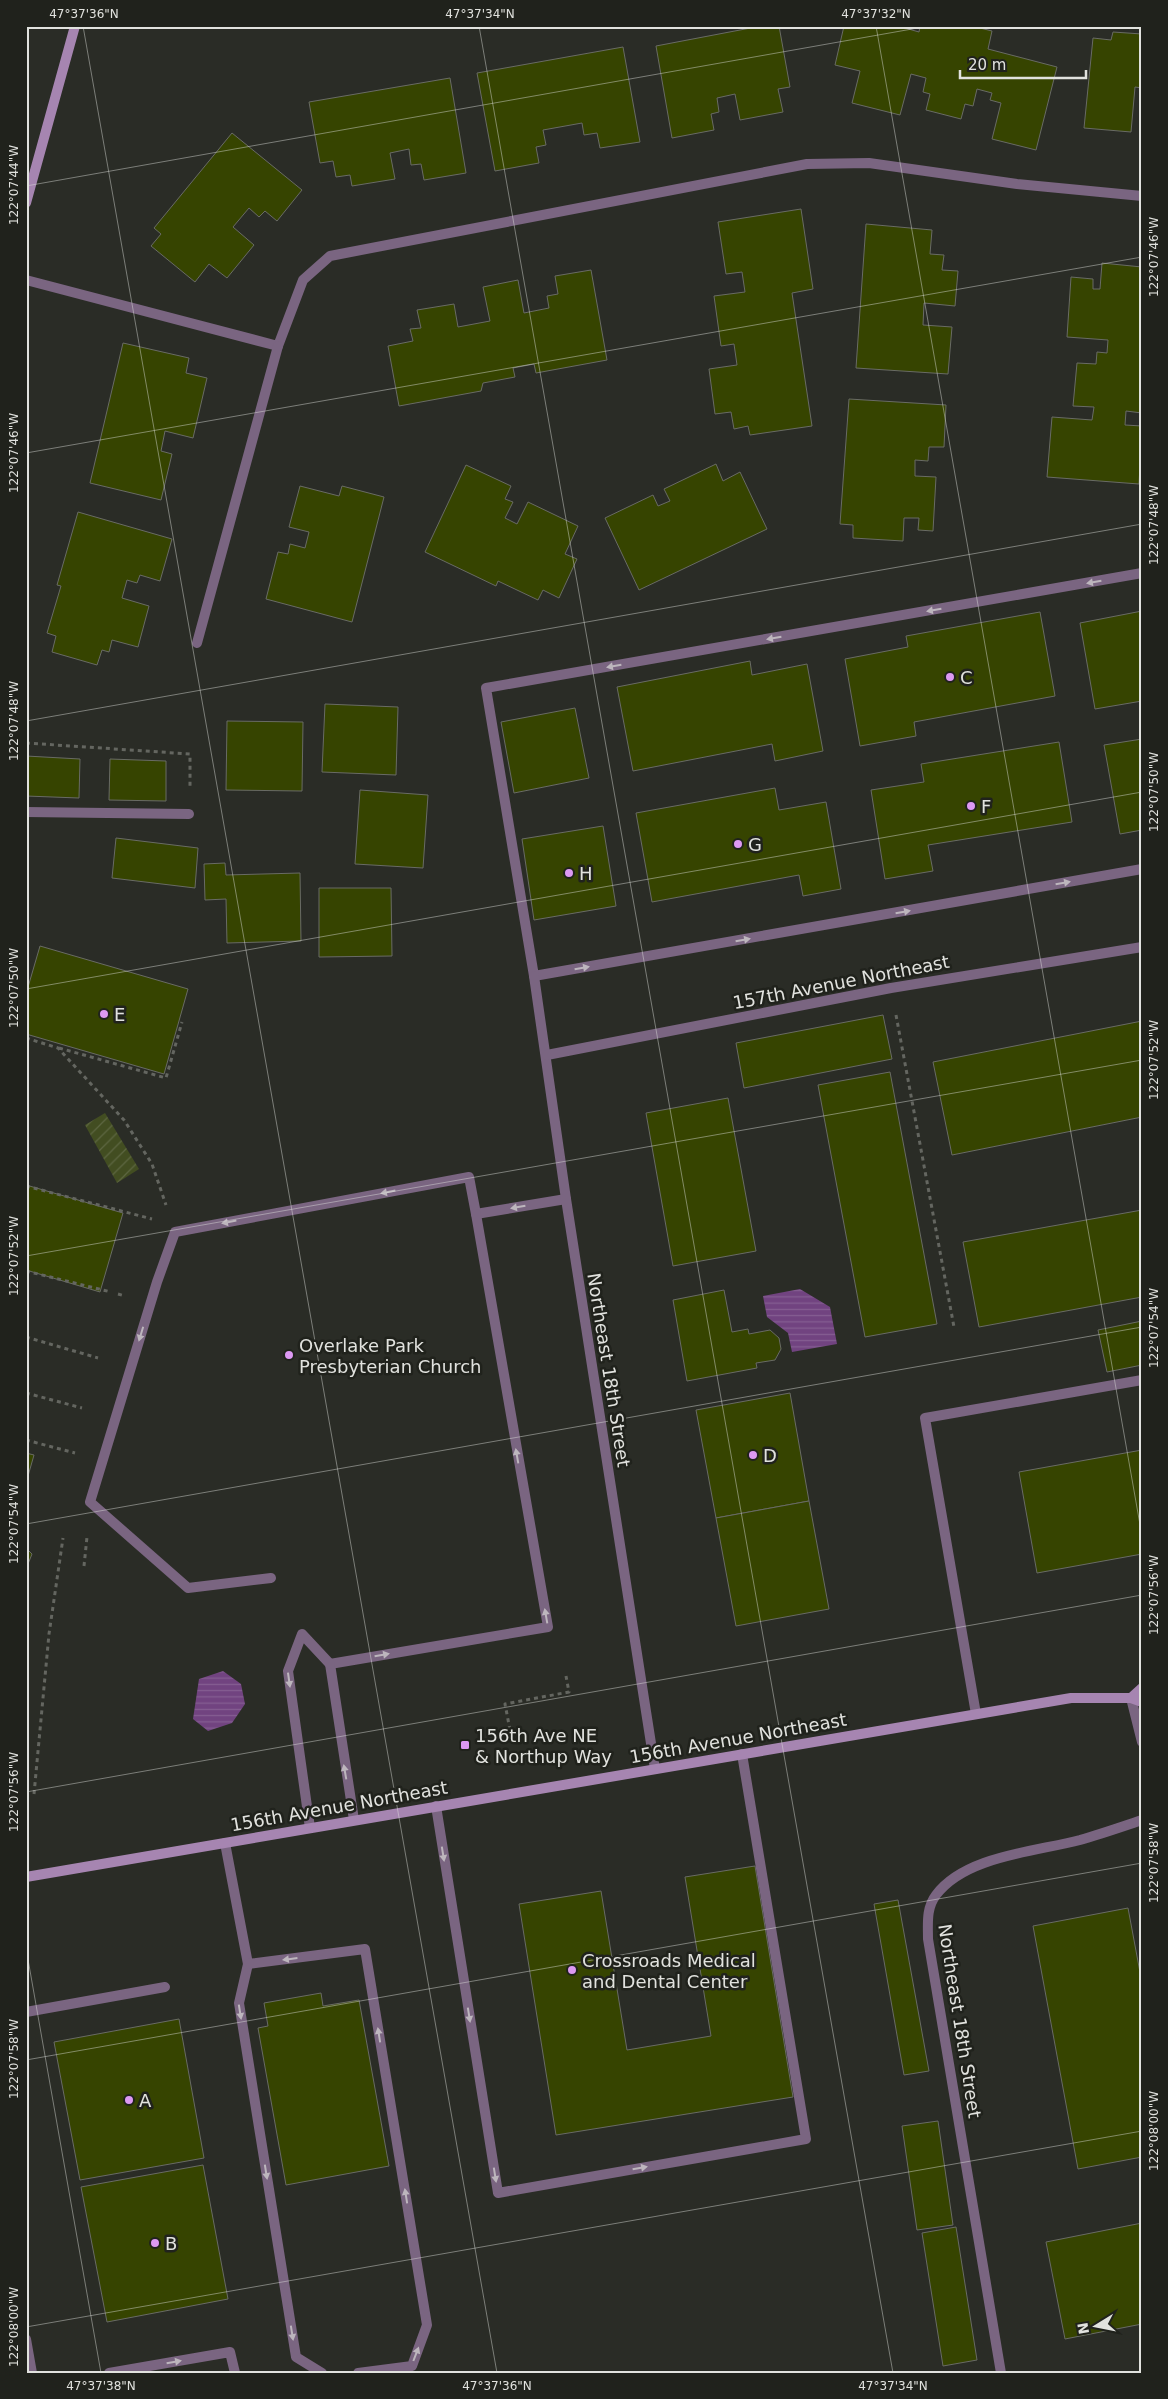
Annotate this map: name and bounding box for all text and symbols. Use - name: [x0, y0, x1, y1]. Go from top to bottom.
- text: 47°37'36"N: [49, 7, 119, 21]
- text: 47°37'34"N: [445, 7, 515, 21]
- text: 47°37'32"N: [841, 7, 911, 21]
- scale bar: [960, 48, 1087, 80]
- text: 20 m: [968, 56, 1006, 74]
- text: 122°07'44"W: [7, 145, 21, 225]
- text: 122°07'46"W: [1147, 217, 1161, 297]
- text: 122°07'46"W: [7, 413, 21, 493]
- text: 122°07'48"W: [1147, 485, 1161, 565]
- one-way arrow: [1085, 578, 1101, 586]
- one-way arrow: [925, 606, 941, 614]
- one-way arrow: [765, 634, 781, 642]
- one-way arrow: [605, 662, 621, 670]
- place label: C: [960, 667, 973, 688]
- marker: C: [944, 671, 956, 683]
- text: 122°07'48"W: [7, 681, 21, 761]
- text: 122°07'50"W: [1147, 752, 1161, 832]
- place label: F: [981, 796, 991, 817]
- marker: F: [965, 800, 977, 812]
- place label: G: [748, 834, 762, 855]
- marker: G: [732, 838, 744, 850]
- place label: H: [579, 863, 593, 884]
- marker: H: [563, 867, 575, 879]
- one-way arrow: [1055, 879, 1071, 887]
- one-way arrow: [895, 907, 911, 915]
- one-way arrow: [735, 935, 751, 943]
- text: 122°07'50"W: [7, 948, 21, 1028]
- street label: 157th Avenue Northeast: [731, 951, 951, 1013]
- one-way arrow: [575, 963, 591, 971]
- place label: E: [114, 1004, 125, 1025]
- marker: E: [98, 1008, 110, 1020]
- text: 122°07'52"W: [1147, 1020, 1161, 1100]
- one-way arrow: [380, 1189, 396, 1197]
- one-way arrow: [509, 1204, 525, 1212]
- text: 122°07'52"W: [7, 1216, 21, 1296]
- one-way arrow: [220, 1219, 236, 1227]
- street label: Northeast 18th Street: [583, 1271, 635, 1469]
- text: 122°07'54"W: [1147, 1288, 1161, 1368]
- one-way arrow: [136, 1327, 144, 1342]
- place label: Overlake Park Presbyterian Church: [299, 1335, 481, 1377]
- marker: Overlake Park Presbyterian Church: [283, 1349, 295, 1361]
- place label: D: [763, 1445, 777, 1466]
- one-way arrow: [513, 1447, 521, 1463]
- marker: D: [747, 1449, 759, 1461]
- text: 122°07'54"W: [7, 1484, 21, 1564]
- text: 122°07'56"W: [1147, 1555, 1161, 1635]
- one-way arrow: [541, 1607, 549, 1623]
- one-way arrow: [374, 1650, 390, 1658]
- one-way arrow: [285, 1673, 293, 1689]
- street label: 156th Avenue Northeast: [628, 1709, 848, 1767]
- place label: 156th Ave NE & Northup Way: [475, 1725, 612, 1767]
- marker: 156th Ave NE & Northup Way: [459, 1739, 471, 1751]
- text: 122°07'56"W: [7, 1752, 21, 1832]
- one-way arrow: [341, 1764, 349, 1780]
- street label: 156th Avenue Northeast: [229, 1777, 449, 1835]
- text: 122°07'58"W: [1147, 1823, 1161, 1903]
- one-way arrow: [440, 1847, 448, 1863]
- street label: Northeast 18th Street: [934, 1922, 986, 2120]
- place label: Crossroads Medical and Dental Center: [582, 1950, 756, 1992]
- one-way arrow: [282, 1955, 298, 1963]
- marker: Crossroads Medical and Dental Center: [566, 1964, 578, 1976]
- one-way arrow: [236, 2004, 244, 2020]
- one-way arrow: [466, 2007, 474, 2023]
- text: 122°07'58"W: [7, 2019, 21, 2099]
- one-way arrow: [374, 2027, 382, 2043]
- place label: A: [139, 2090, 152, 2111]
- text: 122°08'00"W: [1147, 2091, 1161, 2171]
- marker: A: [123, 2094, 135, 2106]
- one-way arrow: [633, 2164, 649, 2172]
- one-way arrow: [262, 2165, 270, 2181]
- one-way arrow: [492, 2168, 500, 2184]
- one-way arrow: [401, 2187, 409, 2203]
- place label: B: [165, 2233, 177, 2254]
- marker: B: [149, 2237, 161, 2249]
- text: 122°08'00"W: [7, 2287, 21, 2367]
- north arrow: [1070, 2302, 1120, 2352]
- text: N: [1074, 2321, 1092, 2335]
- one-way arrow: [288, 2325, 296, 2341]
- one-way arrow: [412, 2346, 420, 2361]
- one-way arrow: [167, 2357, 183, 2365]
- text: 47°37'38"N: [66, 2379, 136, 2393]
- text: 47°37'36"N: [462, 2379, 532, 2393]
- text: 47°37'34"N: [858, 2379, 928, 2393]

